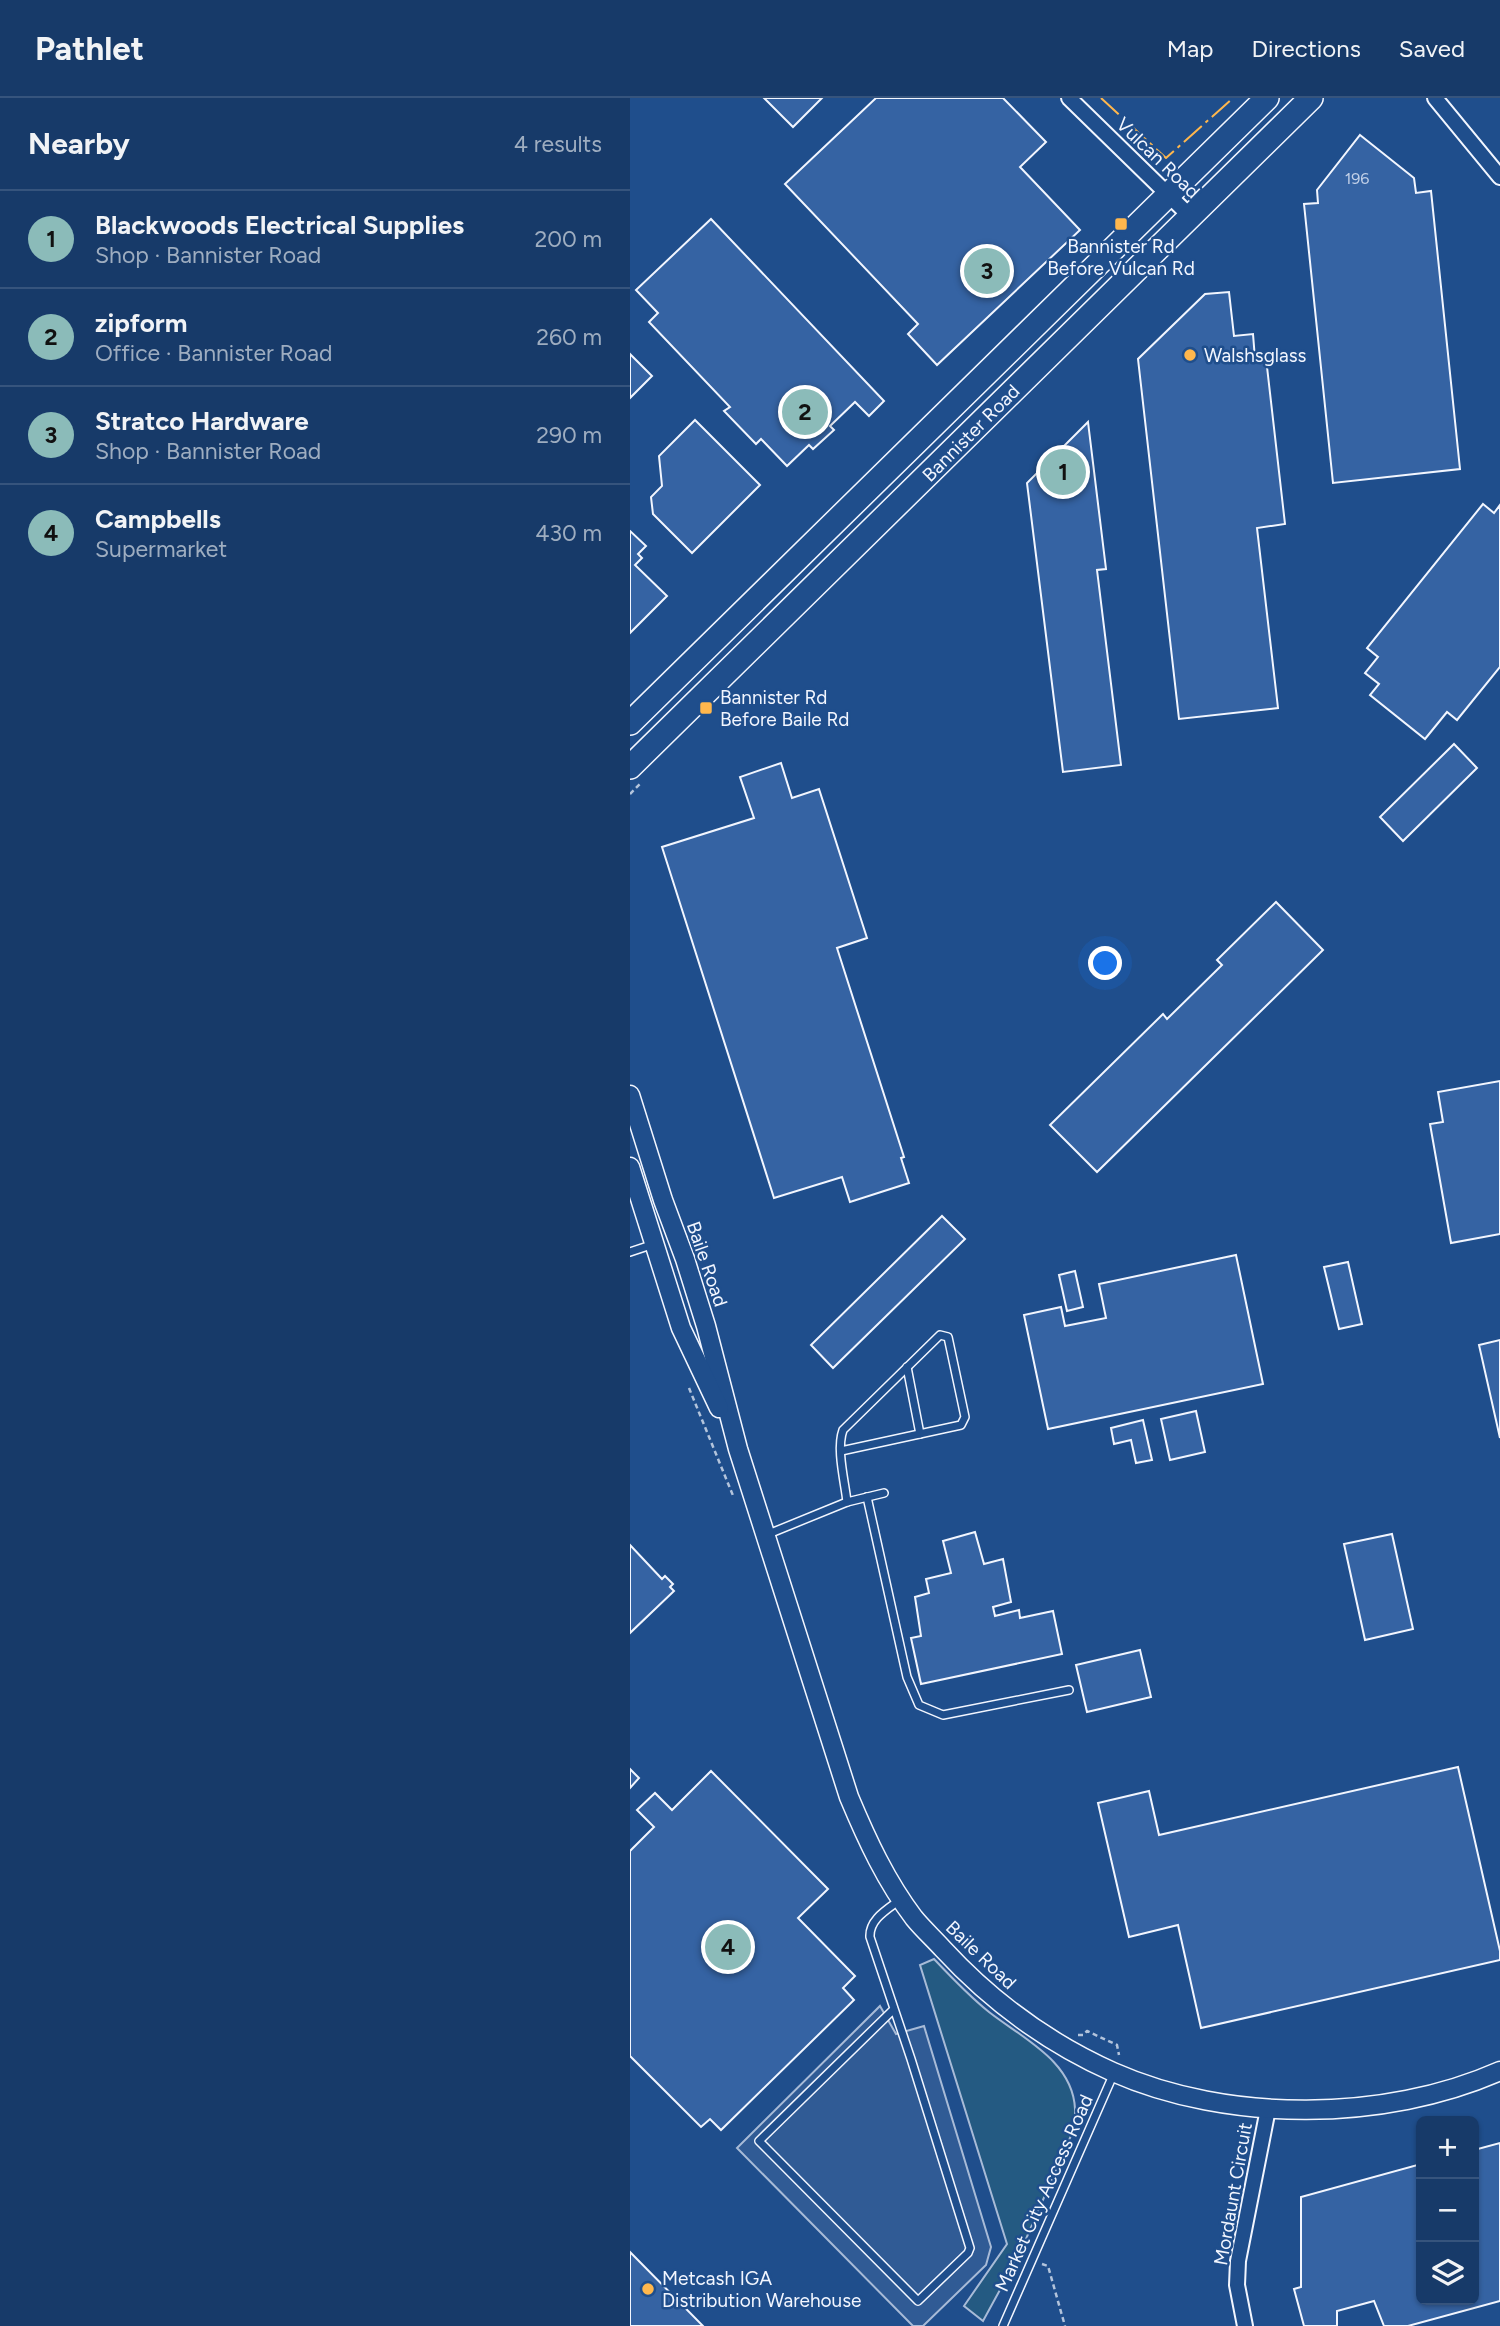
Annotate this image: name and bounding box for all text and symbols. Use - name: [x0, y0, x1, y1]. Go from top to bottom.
- text: Pathlet: [35, 29, 144, 68]
- text: Map: [1167, 34, 1213, 63]
- text: Directions: [1251, 34, 1361, 63]
- text: Saved: [1399, 34, 1465, 63]
- street label: Vulcan Road: [1112, 113, 1204, 203]
- text: Nearby: [28, 125, 130, 162]
- text: 4 results: [514, 130, 602, 158]
- house number: 196: [1345, 169, 1369, 188]
- text: Blackwoods Electrical Supplies: [95, 209, 464, 241]
- marker: Bannister Rd Before Vulcan Rd: [1113, 216, 1129, 232]
- text: 1: [46, 225, 56, 253]
- text: 200 m: [534, 225, 602, 253]
- place label: Bannister Rd Before Vulcan Rd: [1047, 235, 1195, 280]
- text: Shop · Bannister Road: [95, 241, 321, 269]
- pin: 3: [964, 245, 1010, 297]
- text: zipform: [95, 307, 187, 339]
- text: 2: [44, 323, 58, 351]
- text: 260 m: [536, 323, 602, 351]
- text: Office · Bannister Road: [95, 339, 332, 367]
- place label: Walshsglass: [1204, 344, 1307, 367]
- marker: Walshsglass: [1182, 347, 1198, 363]
- street label: Bannister Road: [918, 380, 1024, 486]
- pin: 2: [782, 386, 828, 438]
- text: Stratco Hardware: [95, 405, 309, 437]
- text: 3: [45, 421, 57, 449]
- text: 290 m: [536, 421, 602, 449]
- text: Shop · Bannister Road: [95, 437, 321, 465]
- pin: 1: [1040, 446, 1086, 498]
- text: Campbells: [95, 503, 221, 535]
- text: 4: [44, 519, 58, 547]
- text: 430 m: [535, 519, 602, 547]
- text: Supermarket: [95, 535, 227, 563]
- place label: Bannister Rd Before Baile Rd: [720, 686, 849, 731]
- marker: Bannister Rd Before Baile Rd: [698, 700, 714, 716]
- your location: [1088, 946, 1122, 980]
- street label: Baile Road: [682, 1218, 732, 1310]
- street label: Baile Road: [941, 1916, 1021, 1994]
- pin: 4: [705, 1921, 751, 1973]
- street label: Market City Access Road: [990, 2091, 1098, 2295]
- map controls: [1416, 2116, 1479, 2305]
- button: +: [1416, 2116, 1479, 2179]
- street label: Mordaunt Circuit: [1209, 2121, 1257, 2267]
- button: −: [1416, 2179, 1479, 2242]
- button: layers: [1416, 2242, 1479, 2305]
- place label: Metcash IGA Distribution Warehouse: [662, 2267, 861, 2312]
- marker: Metcash IGA Distribution Warehouse: [640, 2281, 656, 2297]

